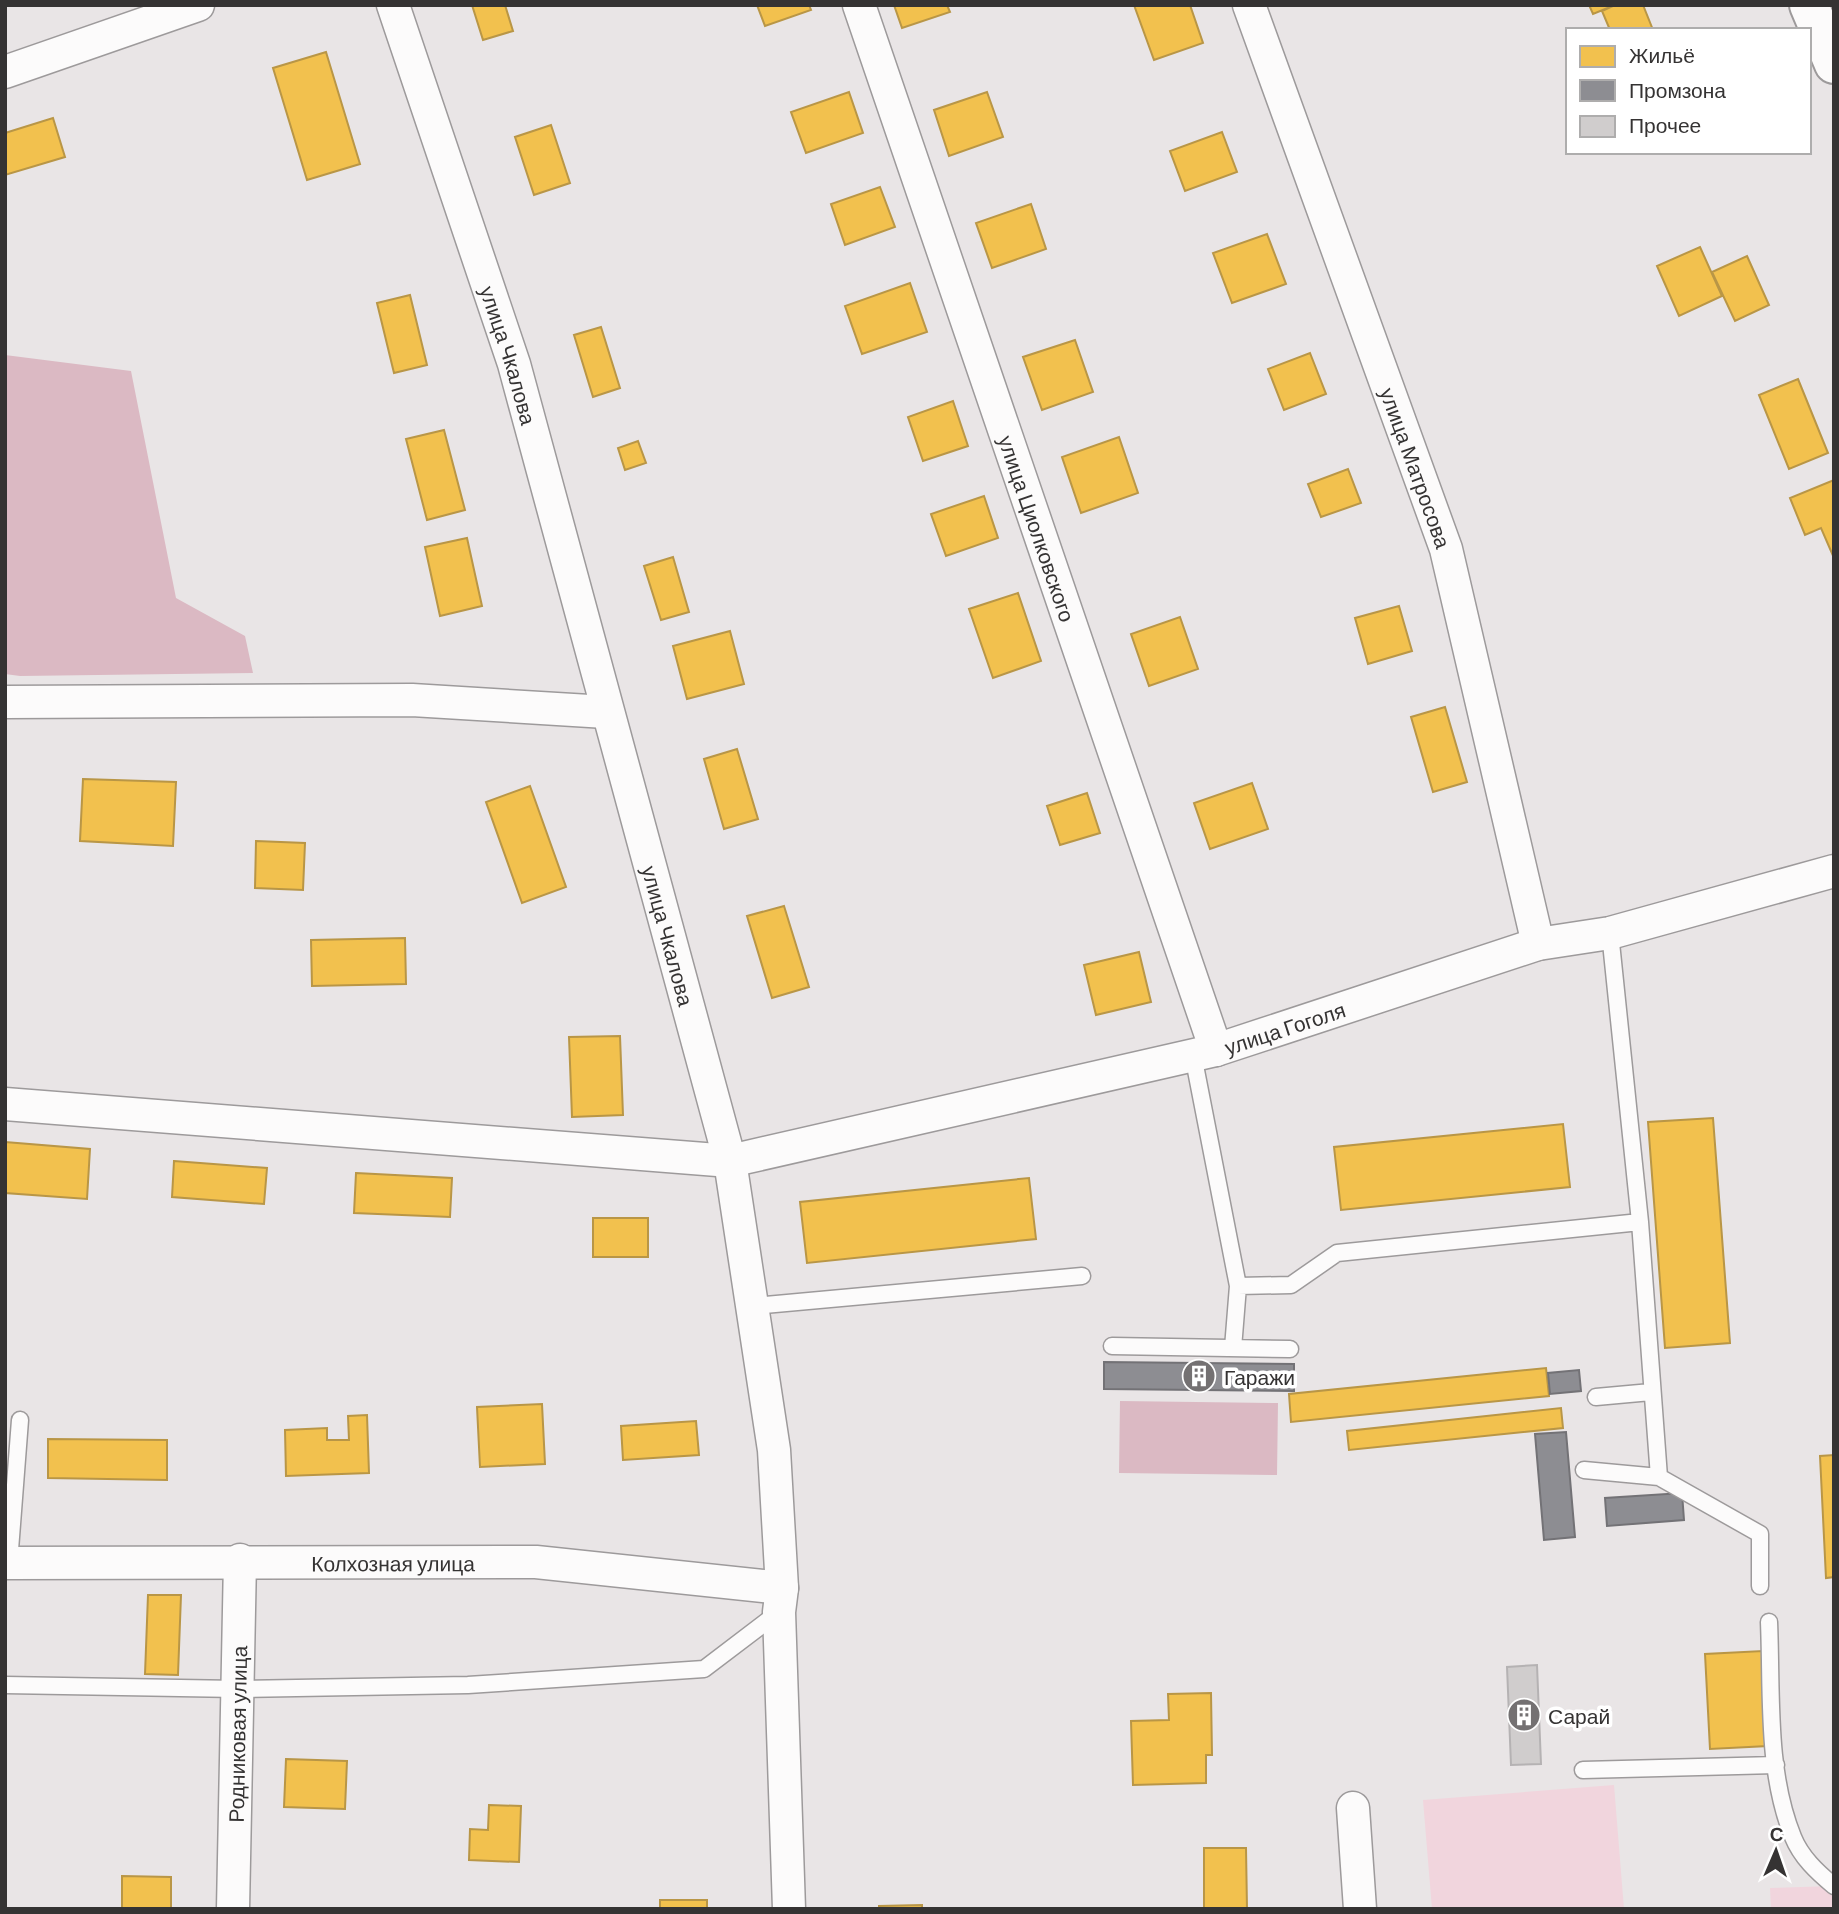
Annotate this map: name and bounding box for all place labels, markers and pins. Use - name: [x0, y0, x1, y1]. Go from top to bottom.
- building icon: Гаражи: [1180, 1357, 1218, 1395]
- place label: Гаражи: [1224, 1364, 1295, 1389]
- building icon: Сарай: [1505, 1696, 1543, 1734]
- place label: Сарай: [1548, 1703, 1610, 1728]

